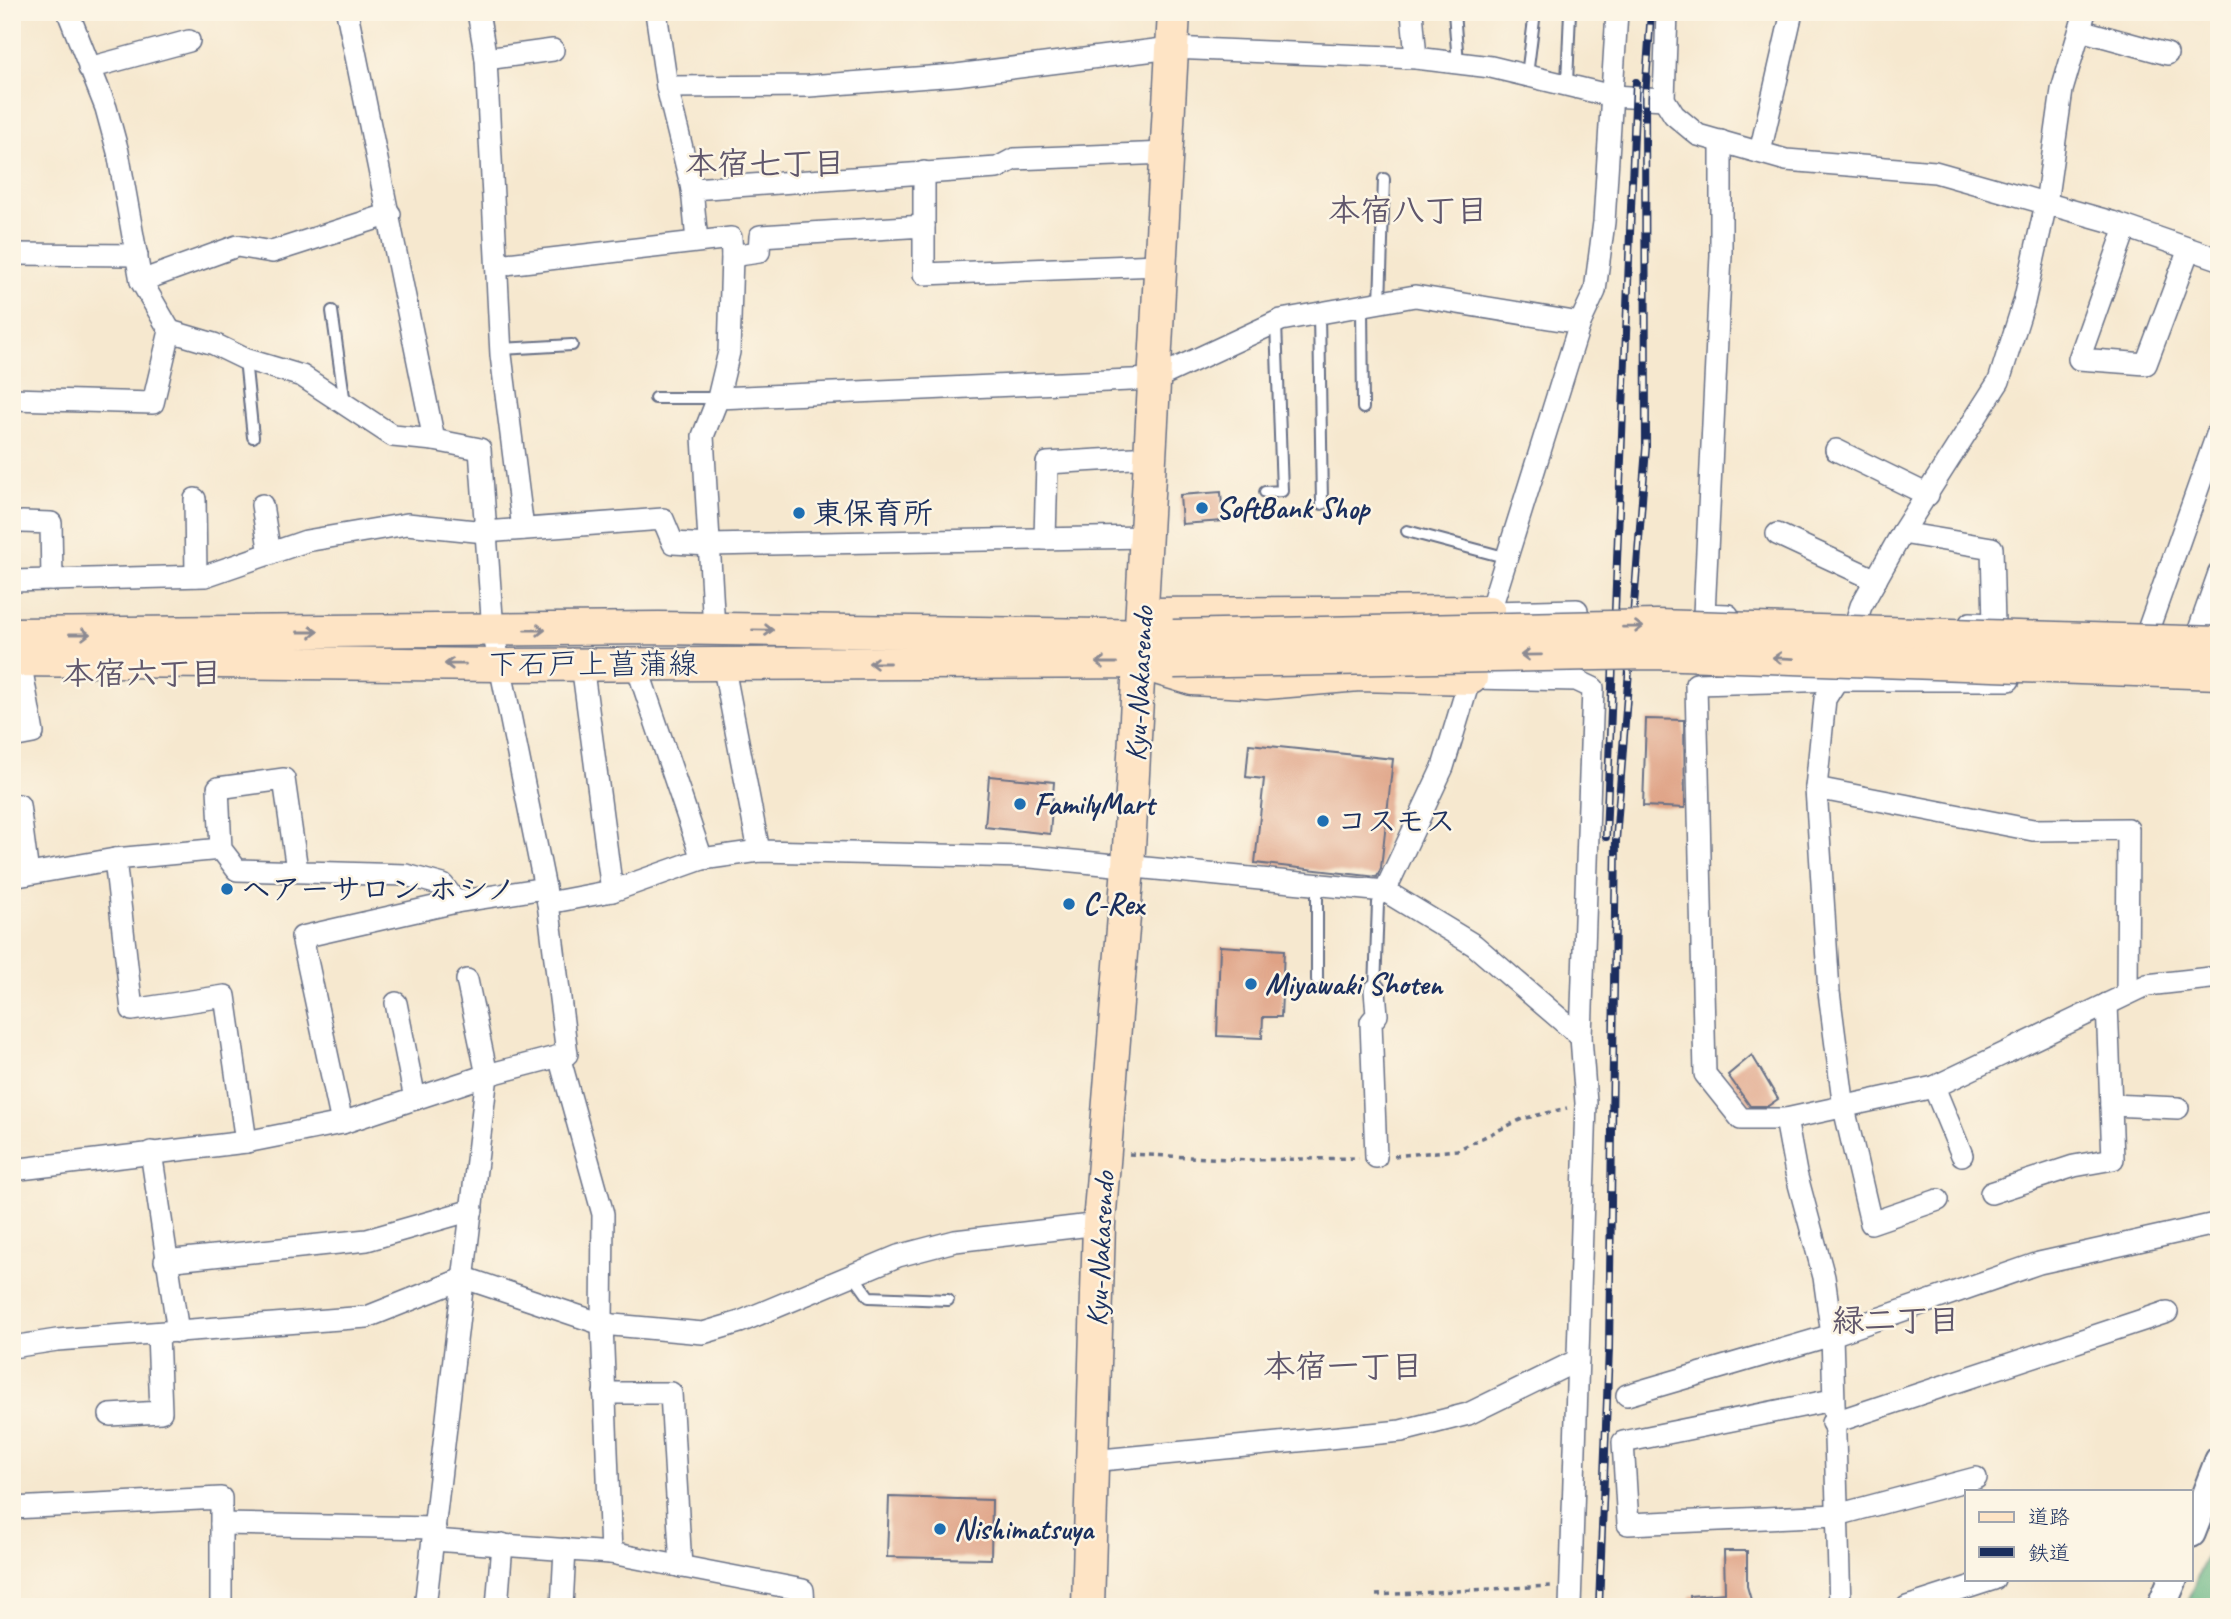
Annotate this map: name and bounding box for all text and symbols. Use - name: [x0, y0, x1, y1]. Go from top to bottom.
- district label: 本宿七丁目: [685, 143, 845, 184]
- district label: 本宿八丁目: [1328, 190, 1488, 231]
- place label: SoftBank Shop: [1216, 489, 1372, 527]
- place label: 東保育所: [813, 494, 933, 532]
- marker: SoftBank Shop: [1194, 500, 1210, 516]
- marker: 東保育所: [791, 505, 807, 521]
- street label: Kyu-Nakasendo: [1116, 604, 1162, 762]
- one-way arrow: [1621, 620, 1644, 634]
- one-way arrow: [524, 623, 547, 637]
- one-way arrow: [751, 623, 774, 636]
- one-way arrow: [296, 625, 319, 639]
- one-way arrow: [69, 627, 92, 641]
- street label: 下石戸上菖蒲線: [488, 645, 698, 683]
- one-way arrow: [1520, 648, 1543, 662]
- one-way arrow: [1772, 652, 1795, 665]
- district label: 本宿六丁目: [62, 653, 222, 694]
- one-way arrow: [867, 656, 890, 670]
- one-way arrow: [1095, 656, 1118, 670]
- one-way arrow: [444, 657, 467, 671]
- place label: FamilyMart: [1034, 785, 1157, 823]
- marker: FamilyMart: [1012, 796, 1028, 812]
- place label: コスモス: [1337, 802, 1456, 840]
- marker: コスモス: [1315, 813, 1331, 829]
- place label: ヘアーサロン ホシノ: [241, 870, 516, 908]
- marker: ヘアーサロン ホシノ: [219, 881, 235, 897]
- place label: C-Rex: [1083, 885, 1146, 923]
- marker: C-Rex: [1061, 896, 1077, 912]
- place label: Miyawaki Shoten: [1265, 965, 1444, 1003]
- marker: Miyawaki Shoten: [1243, 976, 1259, 992]
- street label: Kyu-Nakasendo: [1077, 1169, 1123, 1327]
- district label: 緑二丁目: [1832, 1300, 1960, 1341]
- district label: 本宿一丁目: [1263, 1346, 1423, 1387]
- legend: [1965, 1490, 2192, 1580]
- text: 道路: [2028, 1504, 2070, 1530]
- place label: Nishimatsuya: [954, 1510, 1096, 1548]
- marker: Nishimatsuya: [932, 1521, 948, 1537]
- text: 鉄道: [2028, 1540, 2070, 1566]

